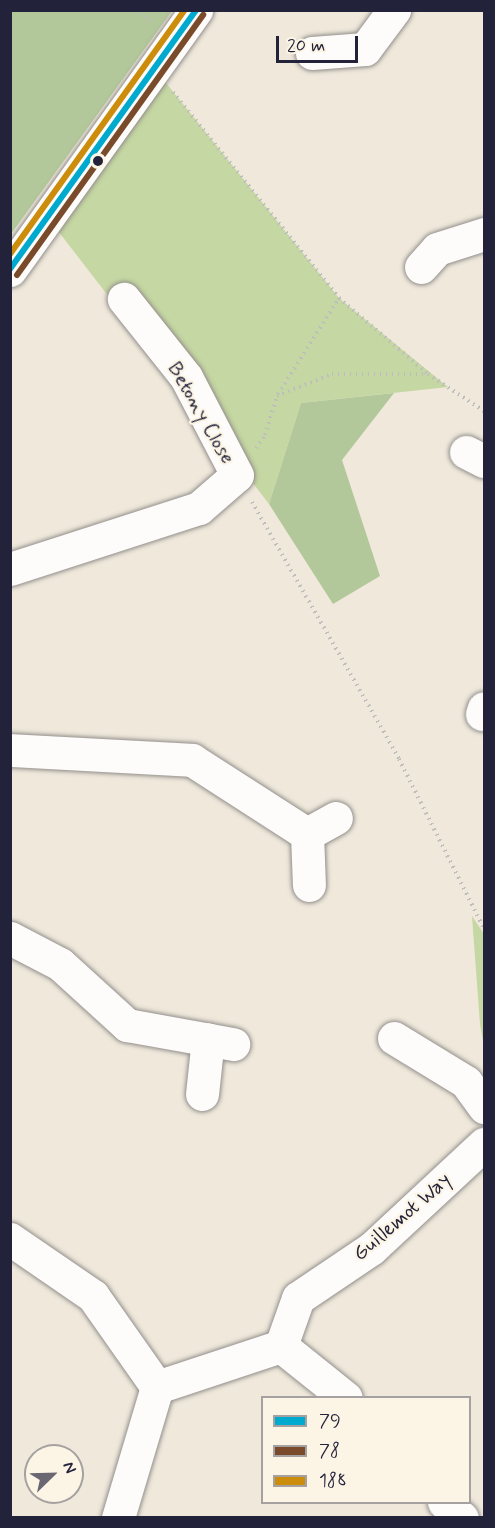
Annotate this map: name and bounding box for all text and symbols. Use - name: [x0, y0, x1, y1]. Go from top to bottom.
- scale bar: [279, 24, 362, 62]
- text: 20 m: [287, 34, 325, 58]
- unlabelled marker: [92, 155, 104, 167]
- street label: Betony Close: [161, 356, 241, 470]
- street label: Guillemot Way: [346, 1166, 458, 1268]
- legend: [261, 1396, 471, 1504]
- text: 79: [319, 1409, 341, 1433]
- text: 78: [319, 1439, 340, 1463]
- north arrow: [24, 1444, 84, 1504]
- text: N: [57, 1459, 81, 1477]
- text: 188: [319, 1469, 347, 1493]

